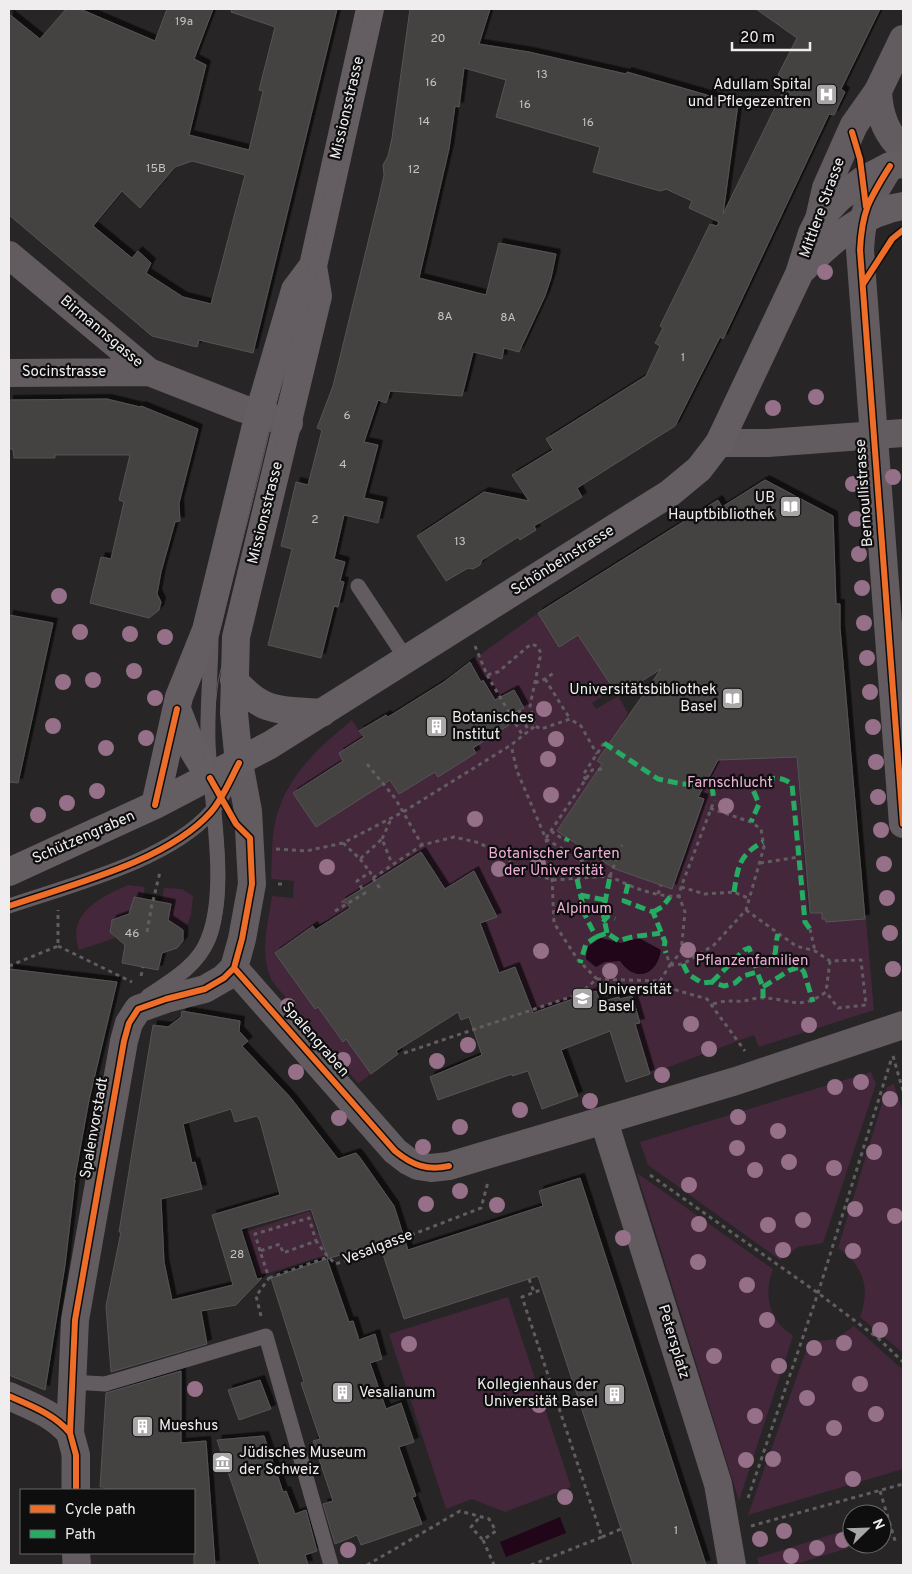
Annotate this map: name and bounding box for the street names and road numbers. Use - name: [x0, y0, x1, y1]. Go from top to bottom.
- street label: Missionsstrasse: [327, 55, 369, 161]
- street label: Mittlere Strasse: [796, 155, 850, 261]
- street label: Birmannsgasse: [56, 292, 146, 372]
- street label: Socinstrasse: [22, 363, 106, 382]
- street label: Bernoullistrasse: [852, 438, 878, 548]
- street label: Missionsstrasse: [244, 460, 288, 566]
- street label: Schönbeinstrasse: [508, 522, 618, 600]
- street label: Schützengraben: [30, 807, 138, 869]
- street label: Spalengraben: [277, 998, 353, 1082]
- street label: Spalenvorstadt: [77, 1076, 113, 1180]
- street label: Vesalgasse: [340, 1226, 416, 1270]
- street label: Petersplatz: [653, 1302, 693, 1382]

